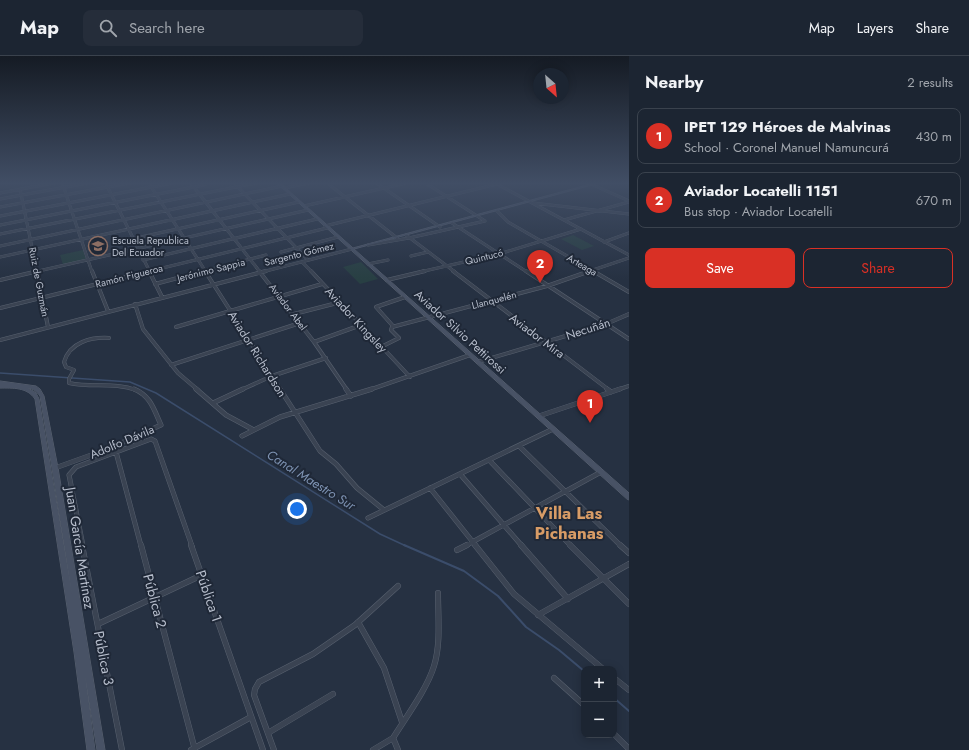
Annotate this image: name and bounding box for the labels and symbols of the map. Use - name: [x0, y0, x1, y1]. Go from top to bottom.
- north arrow: [533, 68, 569, 104]
- place label: Escuela Republica Del Ecuador: [112, 233, 189, 260]
- school or university icon: Escuela Republica Del Ecuador: [87, 235, 109, 257]
- street label: Sargento Gómez: [263, 238, 336, 270]
- street label: Quintucó: [463, 245, 505, 269]
- street label: Ruiz de Guzmán: [25, 246, 53, 318]
- pin: 2: [527, 250, 553, 283]
- street label: Arteaga: [564, 250, 600, 280]
- street label: Jerónimo Sappia: [174, 254, 247, 286]
- street label: Ramón Figueroa: [94, 260, 165, 292]
- street label: Aviador Abel: [265, 280, 311, 334]
- street label: Aviador Kingsley: [321, 283, 392, 358]
- street label: Aviador Silvio Pettirossi: [410, 286, 510, 378]
- street label: Llanquelén: [470, 287, 518, 313]
- street label: Aviador Richardson: [223, 307, 291, 401]
- street label: Aviador Mira: [505, 309, 569, 363]
- street label: Necuñán: [563, 313, 613, 345]
- pin: 1: [577, 390, 603, 423]
- street label: Adolfo Dávila: [87, 420, 157, 464]
- water label: Canal Maestro Sur: [263, 445, 360, 515]
- street label: Juan García Martínez: [60, 484, 100, 611]
- your location: [287, 499, 307, 519]
- district label: Villa Las Pichanas: [534, 501, 604, 545]
- street label: Pública 1: [191, 567, 227, 625]
- street label: Pública 2: [138, 572, 172, 630]
- street label: Pública 3: [89, 629, 119, 687]

